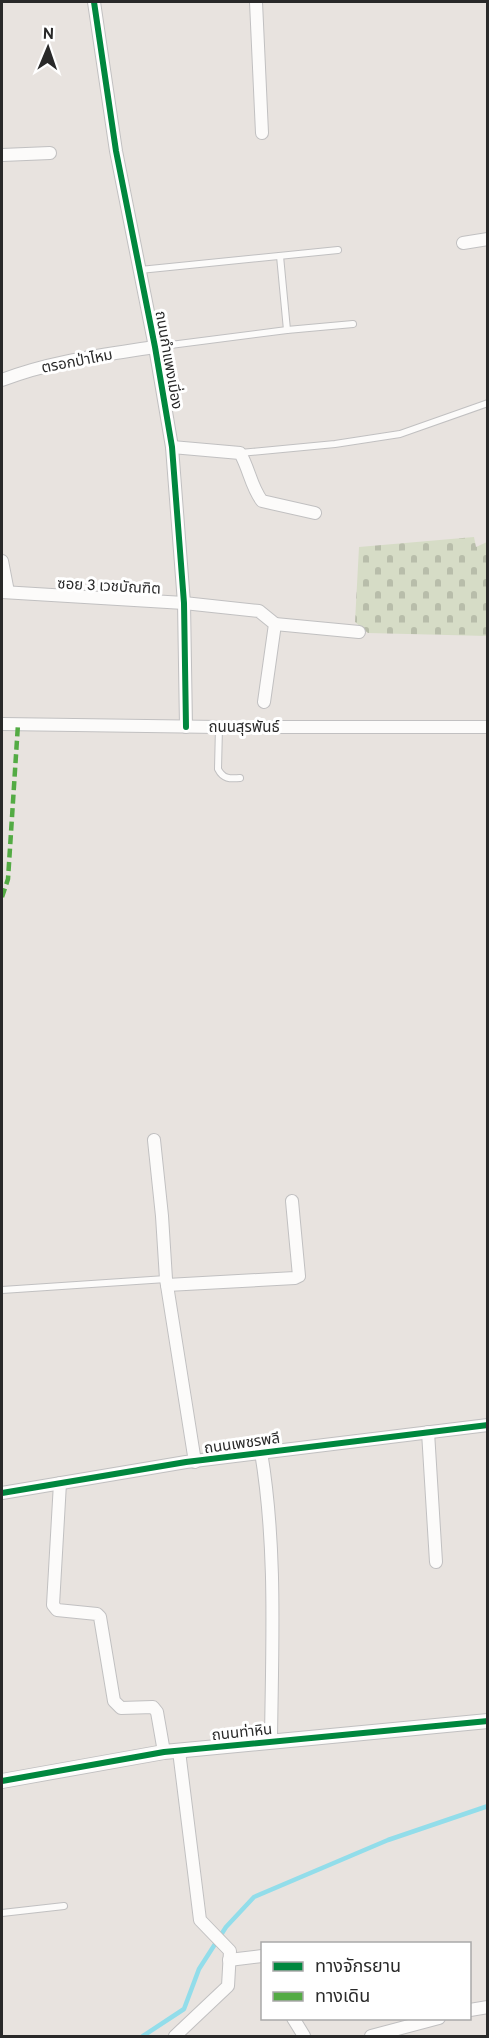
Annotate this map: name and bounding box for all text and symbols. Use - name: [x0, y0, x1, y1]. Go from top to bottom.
- north arrow: [18, 18, 78, 78]
- text: N: [42, 25, 55, 45]
- street label: ถนนกำแพงเมี่อง: [150, 309, 188, 411]
- street label: ตรอกป่าไหม: [40, 346, 115, 379]
- street label: ซอย 3 เวชบัณฑิต: [57, 575, 161, 600]
- street label: ถนนสุรพันธ์: [208, 719, 280, 738]
- street label: ถนนเพชรพลี: [203, 1430, 281, 1459]
- street label: ถนนท่าหิน: [211, 1720, 273, 1746]
- legend: [261, 1942, 471, 2020]
- text: ทางจักรยาน: [315, 1956, 401, 1979]
- text: ทางเดิน: [315, 1986, 370, 2009]

